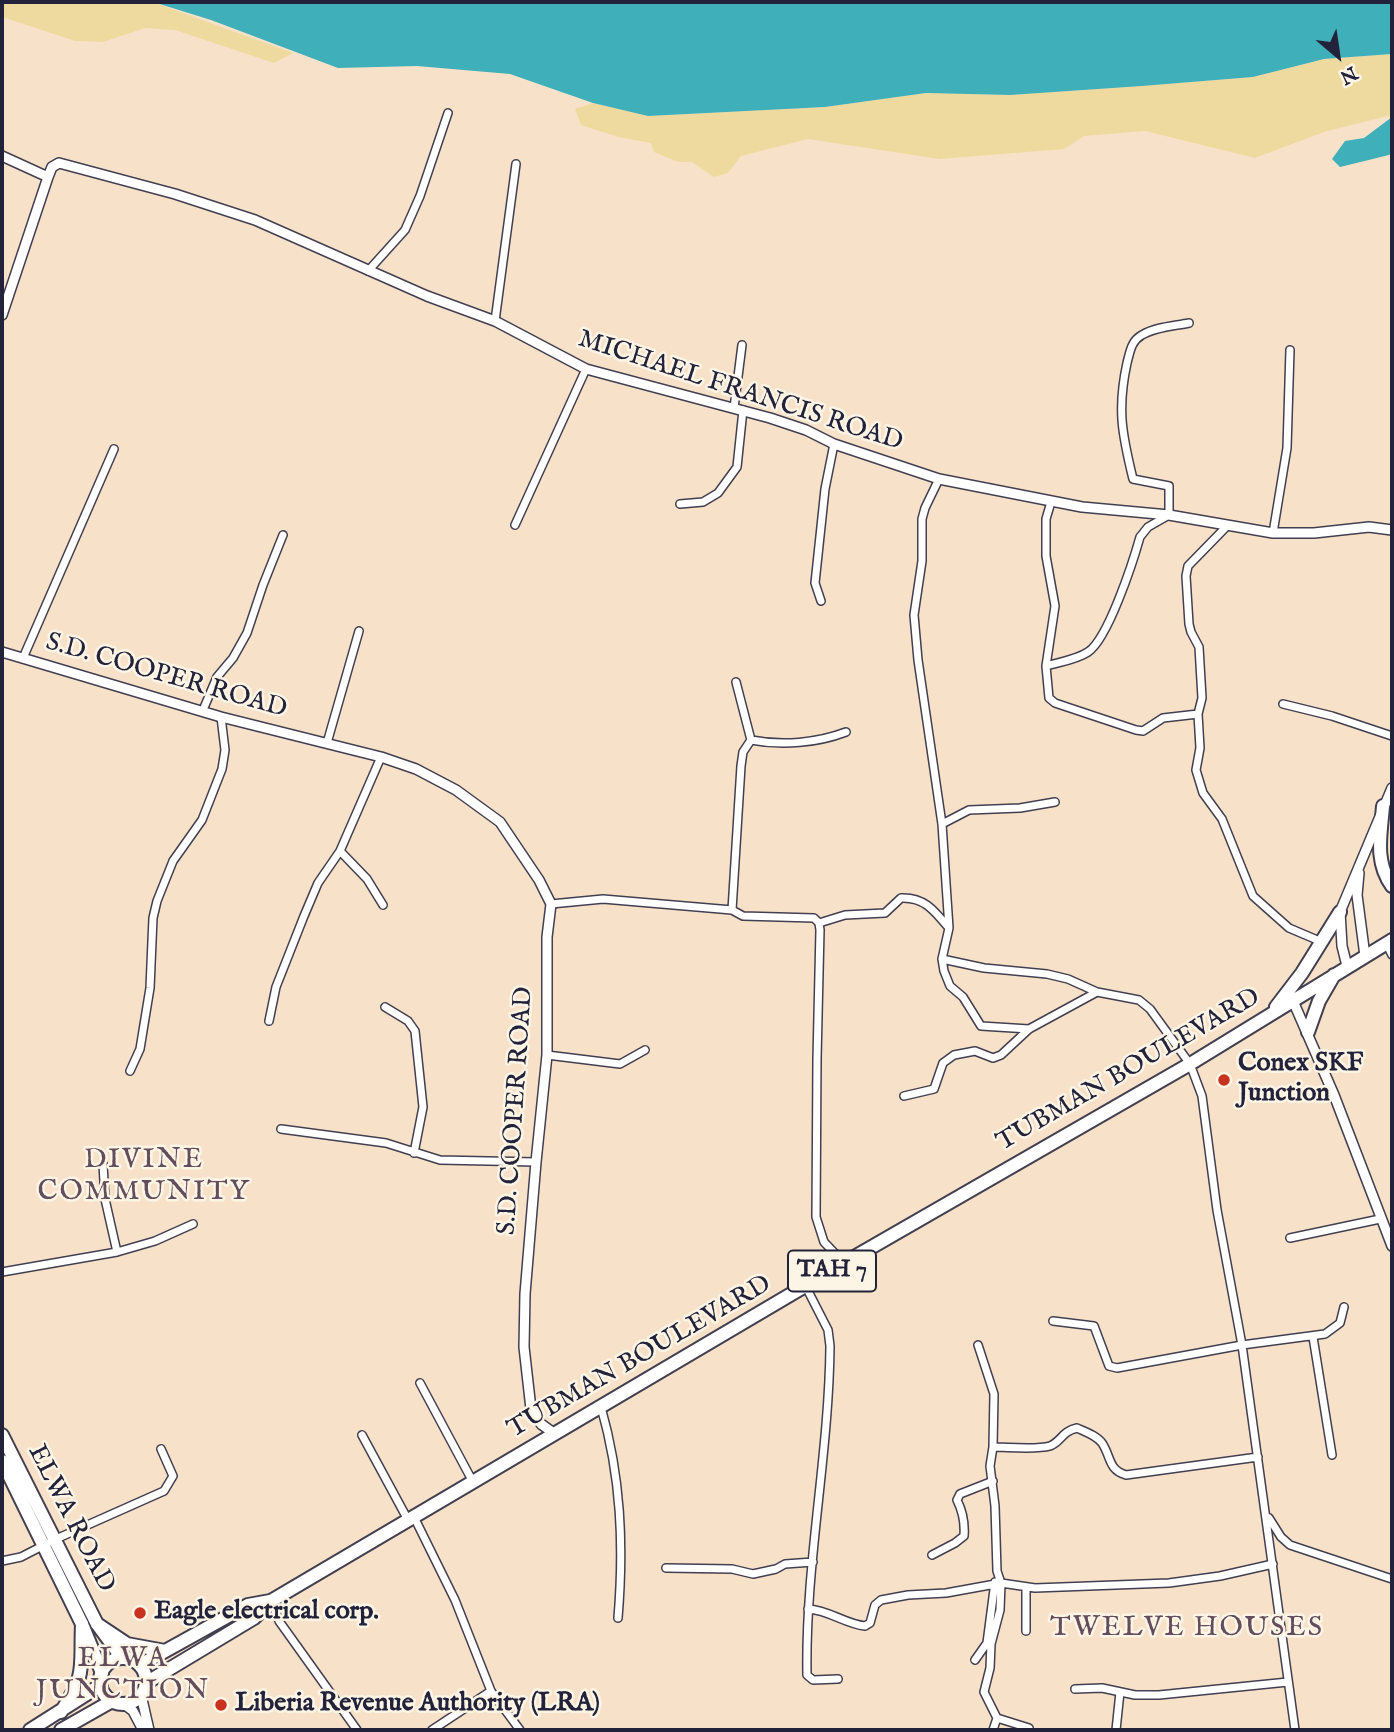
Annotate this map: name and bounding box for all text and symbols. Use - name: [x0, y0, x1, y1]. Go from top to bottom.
- north arrow: [1303, 21, 1373, 91]
- text: N: [1335, 60, 1361, 89]
- street label: MICHAEL FRANCIS ROAD: [574, 325, 906, 459]
- street label: S.D. COOPER ROAD: [42, 628, 290, 726]
- street label: TUBMAN BOULEVARD: [992, 983, 1266, 1159]
- street label: S.D. COOPER ROAD: [493, 986, 541, 1236]
- place label: Conex SKF Junction: [1238, 1049, 1363, 1110]
- marker: Conex SKF Junction: [1216, 1072, 1232, 1088]
- district label: DIVINE COMMUNITY: [39, 1144, 249, 1210]
- road number: TAH 7: [788, 1251, 876, 1292]
- street label: TUBMAN BOULEVARD: [503, 1270, 777, 1446]
- street label: ELWA ROAD: [19, 1440, 121, 1598]
- place label: Eagle electrical corp.: [154, 1597, 379, 1629]
- marker: Eagle electrical corp.: [132, 1605, 148, 1621]
- district label: TWELVE HOUSES: [1052, 1612, 1322, 1646]
- district label: ELWA JUNCTION: [37, 1643, 209, 1709]
- place label: Liberia Revenue Authority (LRA): [235, 1689, 600, 1721]
- marker: Liberia Revenue Authority (LRA): [213, 1697, 229, 1713]

